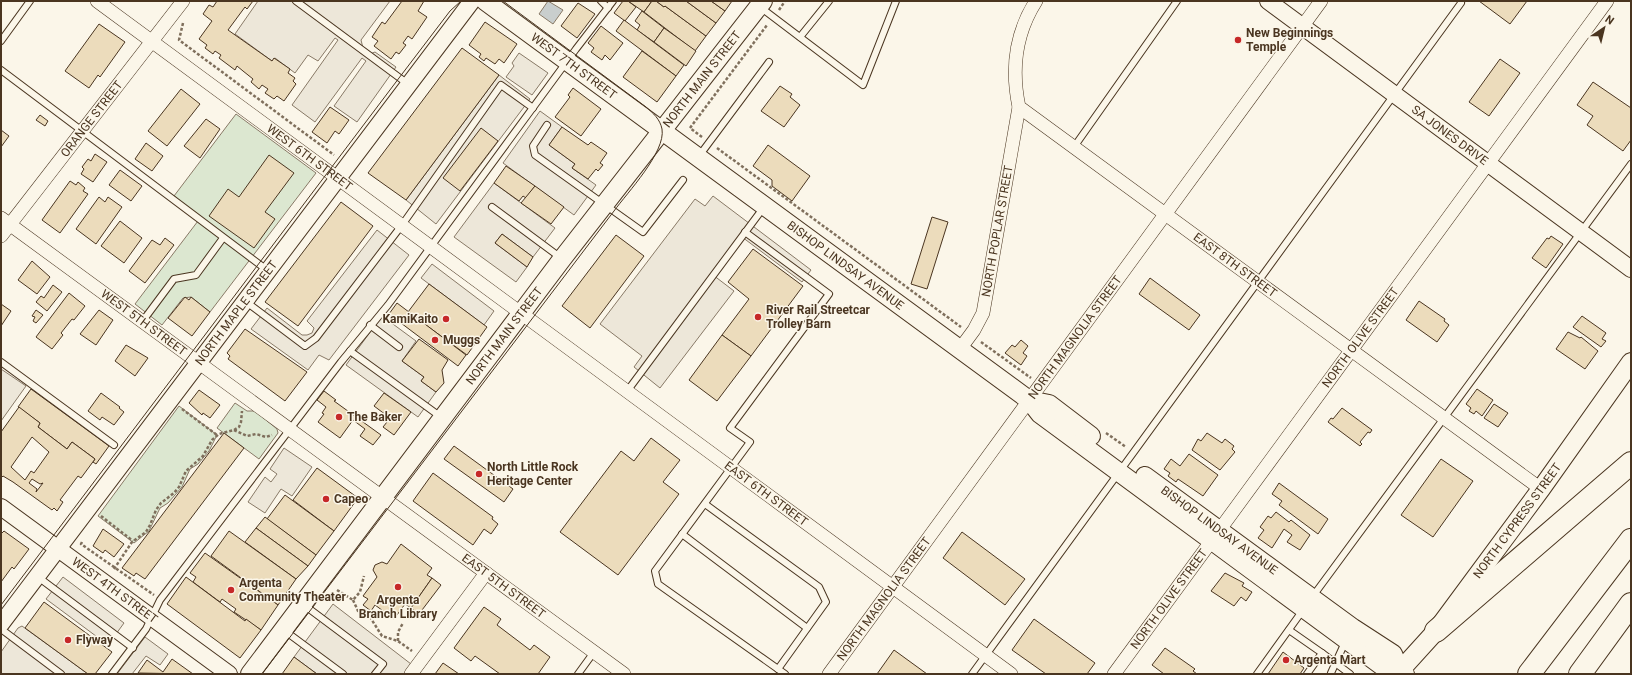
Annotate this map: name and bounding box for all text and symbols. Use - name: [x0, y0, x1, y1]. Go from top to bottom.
- north arrow: [1584, 8, 1624, 48]
- text: N: [1603, 13, 1617, 28]
- place label: New Beginnings Temple: [1246, 26, 1333, 54]
- street label: NORTH MAIN STREET: [660, 28, 744, 130]
- street label: WEST 7TH STREET: [528, 30, 619, 102]
- marker: New Beginnings Temple: [1233, 35, 1243, 45]
- street label: ORANGE STREET: [58, 78, 126, 160]
- street label: SA JONES DRIVE: [1409, 102, 1491, 168]
- street label: WEST 6TH STREET: [264, 121, 355, 194]
- street label: NORTH POPLAR STREET: [979, 164, 1016, 298]
- street label: BISHOP LINDSAY AVENUE: [784, 218, 907, 313]
- street label: EAST 8TH STREET: [1191, 230, 1279, 300]
- street label: NORTH MAPLE STREET: [192, 258, 280, 368]
- street label: NORTH MAGNOLIA STREET: [1025, 273, 1125, 402]
- street label: NORTH MAIN STREET: [463, 284, 545, 387]
- street label: NORTH OLIVE STREET: [1319, 285, 1402, 390]
- street label: WEST 5TH STREET: [98, 287, 189, 359]
- place label: River Rail Streetcar Trolley Barn: [766, 303, 871, 331]
- place label: KamiKaito: [382, 312, 438, 326]
- marker: River Rail Streetcar Trolley Barn: [753, 312, 763, 322]
- marker: KamiKaito: [441, 314, 451, 324]
- place label: Muggs: [443, 333, 480, 347]
- marker: Muggs: [430, 335, 440, 345]
- place label: The Baker: [347, 410, 402, 424]
- marker: The Baker: [334, 412, 344, 422]
- street label: EAST 6TH STREET: [722, 458, 811, 529]
- place label: North Little Rock Heritage Center: [487, 460, 579, 488]
- street label: NORTH CYPRESS STREET: [1470, 461, 1564, 581]
- marker: North Little Rock Heritage Center: [474, 469, 484, 479]
- street label: BISHOP LINDSAY AVENUE: [1158, 483, 1280, 578]
- place label: Capeo: [334, 492, 369, 506]
- marker: Capeo: [321, 494, 331, 504]
- street label: NORTH MAGNOLIA STREET: [834, 535, 934, 663]
- street label: NORTH OLIVE STREET: [1128, 546, 1210, 652]
- street label: EAST 5TH STREET: [459, 551, 548, 621]
- street label: WEST 4TH STREET: [69, 554, 160, 626]
- place label: Argenta Community Theater: [239, 576, 346, 604]
- marker: Argenta Branch Library: [393, 582, 403, 592]
- marker: Argenta Community Theater: [226, 585, 236, 595]
- place label: Argenta Branch Library: [359, 593, 438, 621]
- place label: Flyway: [76, 633, 114, 647]
- marker: Flyway: [63, 635, 73, 645]
- place label: Argenta Mart: [1294, 653, 1366, 667]
- marker: Argenta Mart: [1281, 655, 1291, 665]

